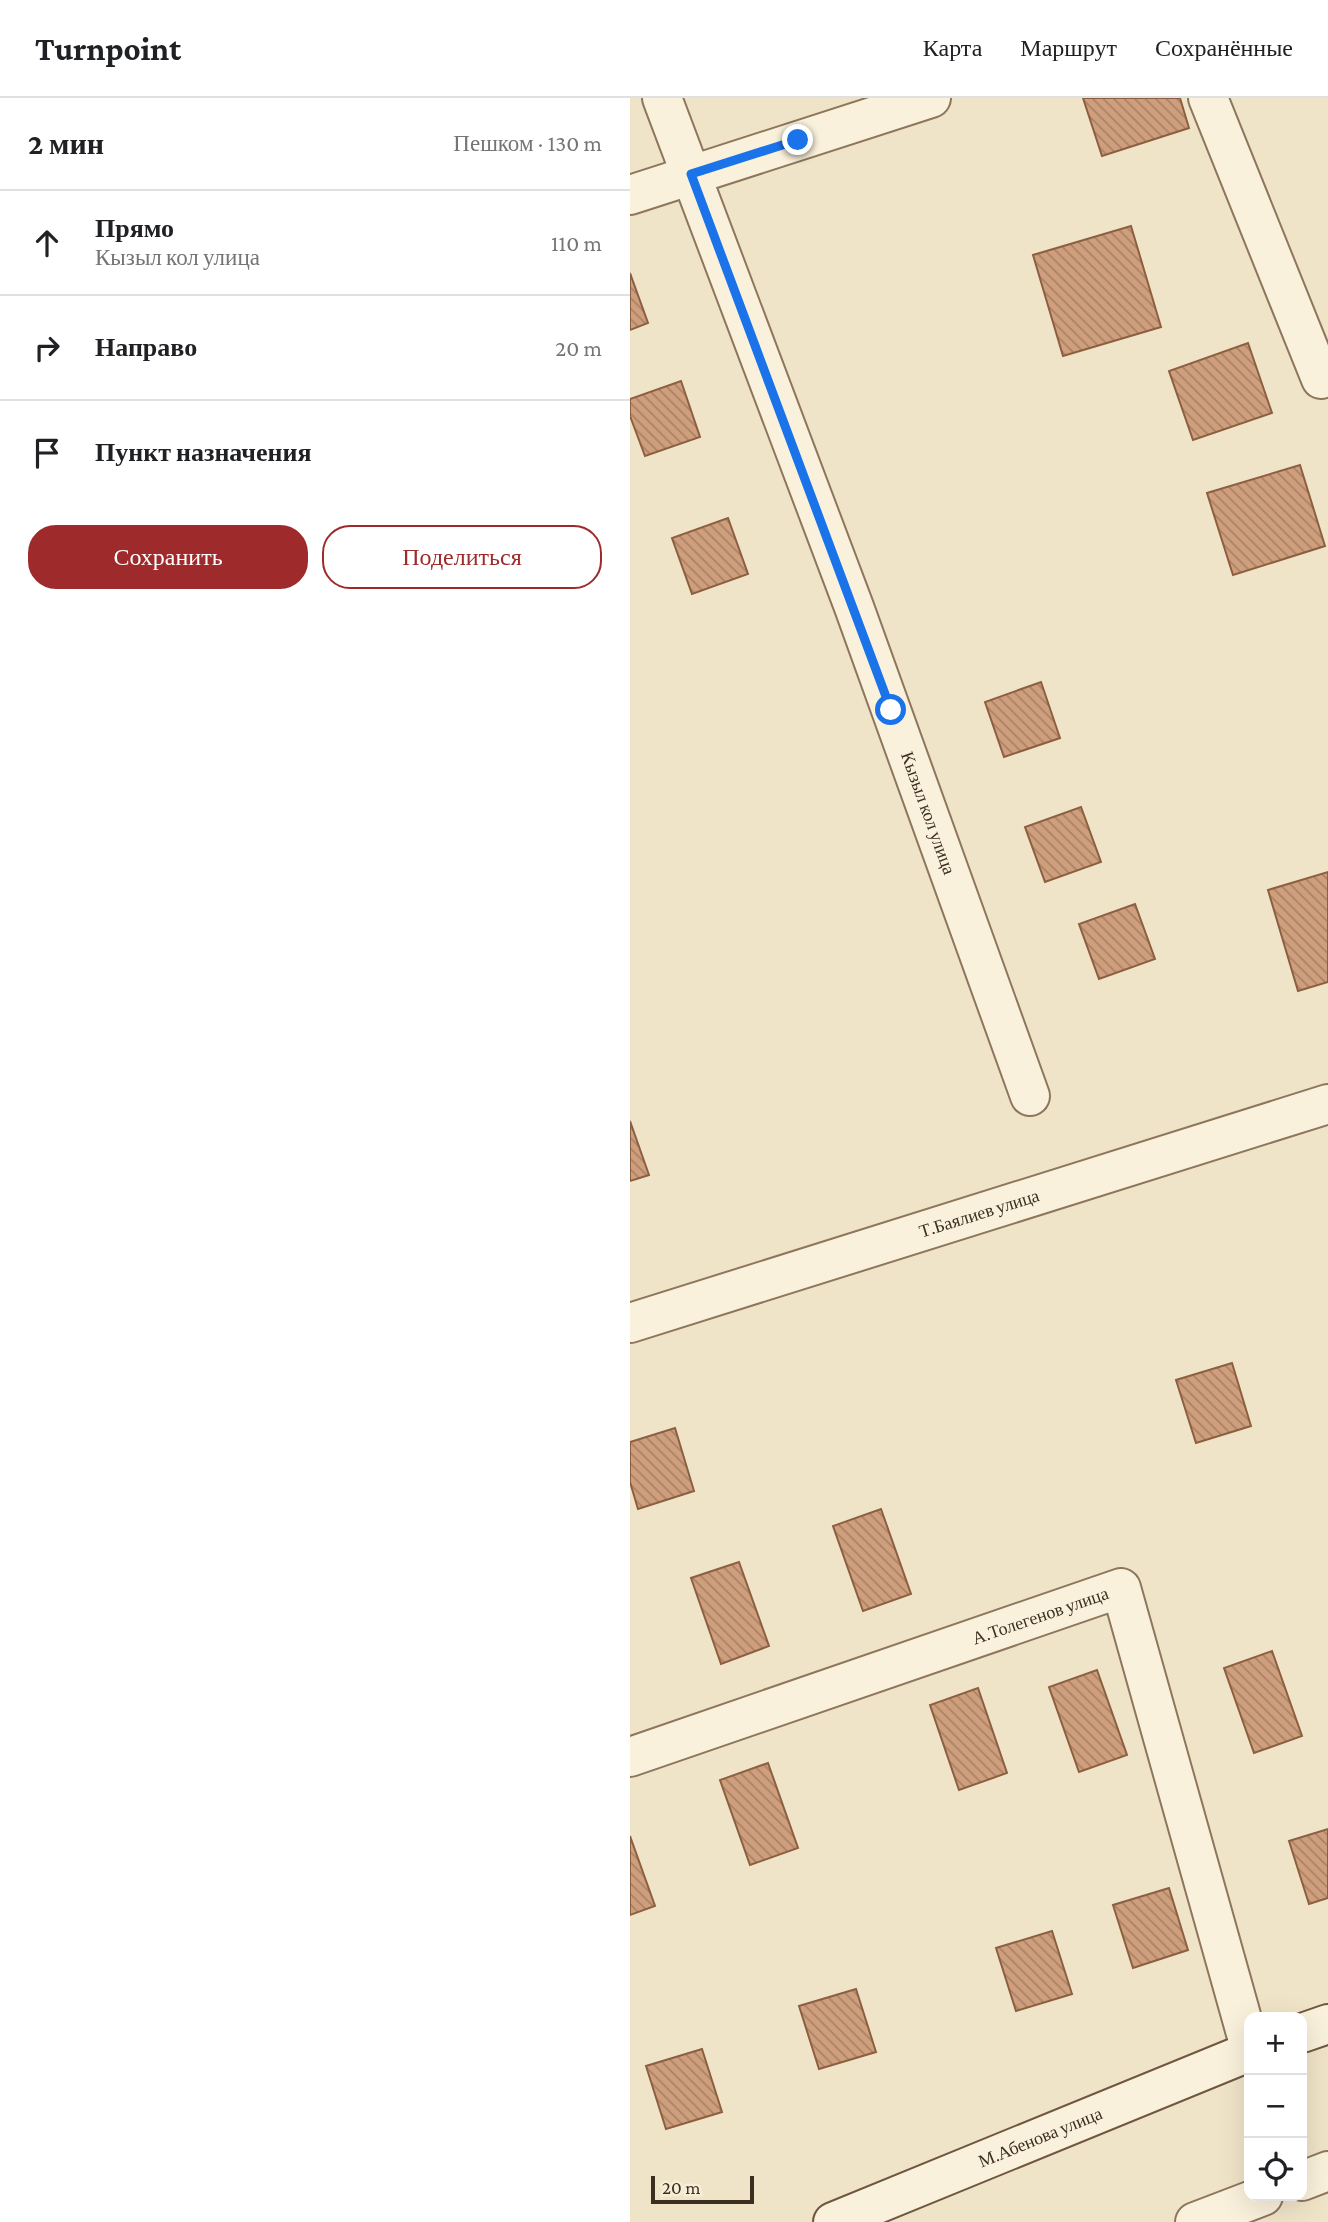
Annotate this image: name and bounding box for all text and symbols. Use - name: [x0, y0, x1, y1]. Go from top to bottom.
- text: Turnpoint: [35, 30, 181, 67]
- text: Карта: [923, 34, 982, 61]
- text: Маршрут: [1020, 34, 1117, 61]
- text: Сохранённые: [1155, 34, 1293, 61]
- route end: [782, 124, 813, 155]
- text: 2 мин: [28, 127, 104, 160]
- text: Пешком · 130 m: [453, 130, 602, 156]
- text: Прямо: [95, 214, 174, 243]
- icon: ahead: [28, 224, 66, 262]
- text: 110 m: [551, 230, 602, 256]
- text: Кызыл кол улица: [95, 244, 260, 270]
- icon: right: [28, 329, 66, 367]
- text: Направо: [95, 333, 197, 362]
- text: 20 m: [555, 335, 602, 361]
- icon: arrive: [28, 434, 66, 472]
- text: Пункт назначения: [95, 438, 312, 467]
- button: Сохранить: [28, 525, 308, 589]
- button: Поделиться: [322, 525, 602, 589]
- route start: [875, 694, 906, 725]
- street label: Кызыл кол улица: [897, 749, 959, 877]
- street label: Т.Баялиев улица: [917, 1185, 1042, 1242]
- street label: А.Толегенов улица: [970, 1583, 1111, 1648]
- map controls: [1244, 2012, 1307, 2201]
- button: +: [1244, 2012, 1307, 2075]
- button: −: [1244, 2075, 1307, 2138]
- street label: М.Абенова улица: [976, 2103, 1105, 2171]
- button: locate: [1244, 2138, 1307, 2201]
- scale bar: [651, 2173, 754, 2205]
- text: 20 m: [662, 2177, 701, 2198]

